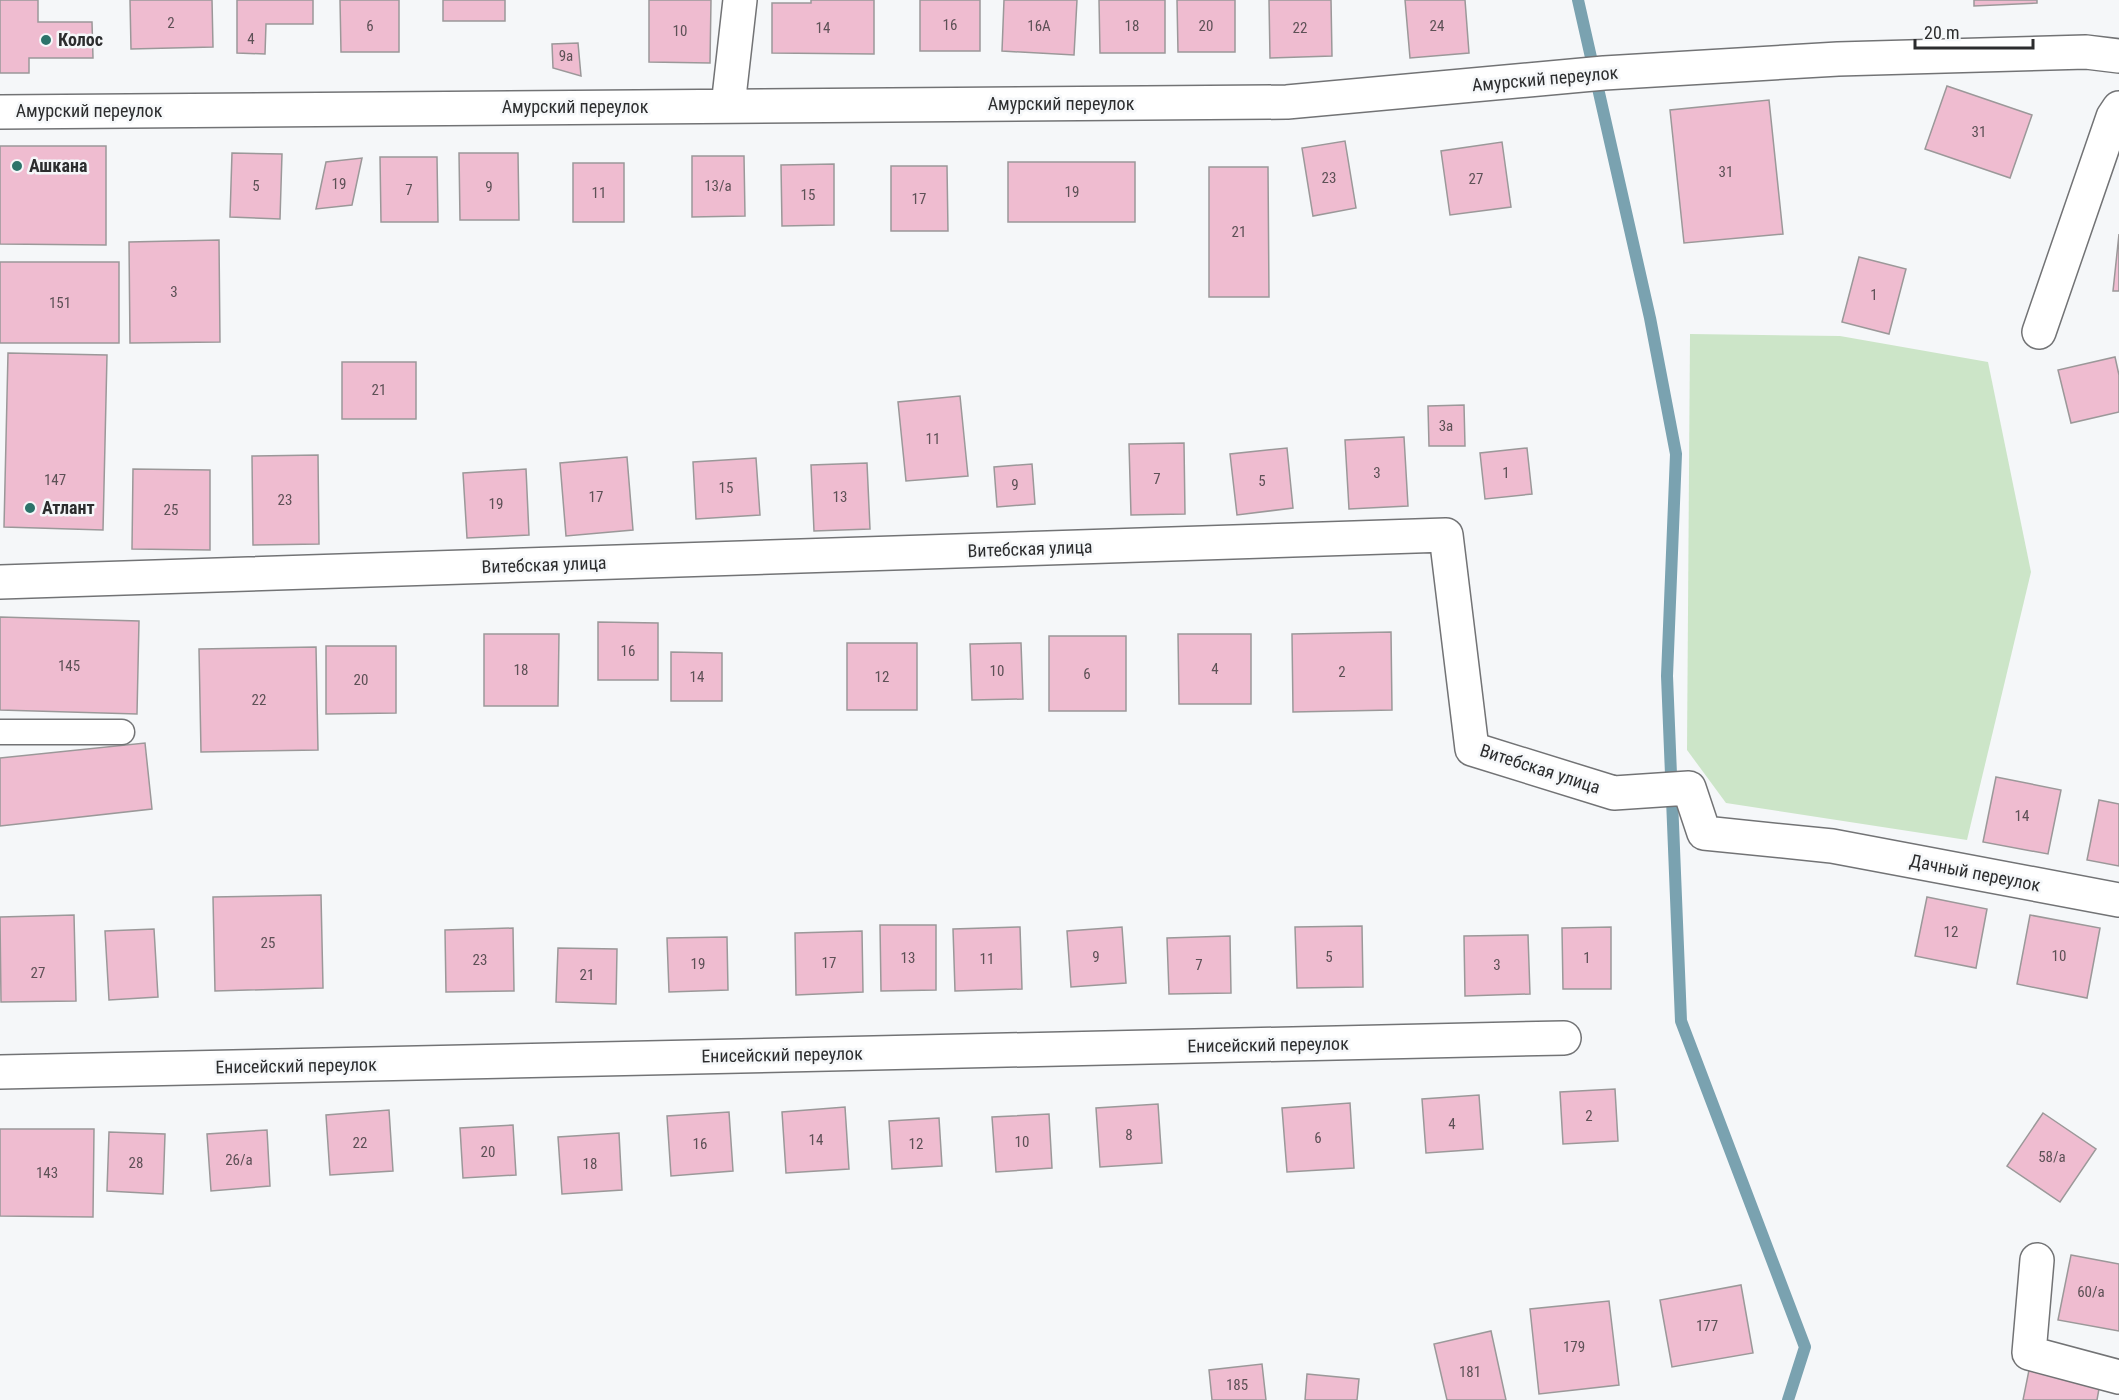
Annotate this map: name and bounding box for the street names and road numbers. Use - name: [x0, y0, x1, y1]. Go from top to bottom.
- street label: Амурский переулок: [1471, 62, 1619, 95]
- street label: Амурский переулок: [988, 93, 1135, 114]
- street label: Амурский переулок: [502, 96, 649, 117]
- street label: Амурский переулок: [16, 100, 163, 121]
- street label: Витебская улица: [967, 536, 1093, 561]
- street label: Витебская улица: [481, 552, 607, 577]
- street label: Витебская улица: [1477, 739, 1603, 798]
- street label: Дачный переулок: [1908, 850, 2043, 896]
- street label: Енисейский переулок: [1187, 1033, 1349, 1056]
- street label: Енисейский переулок: [701, 1043, 863, 1066]
- street label: Енисейский переулок: [215, 1054, 377, 1077]

